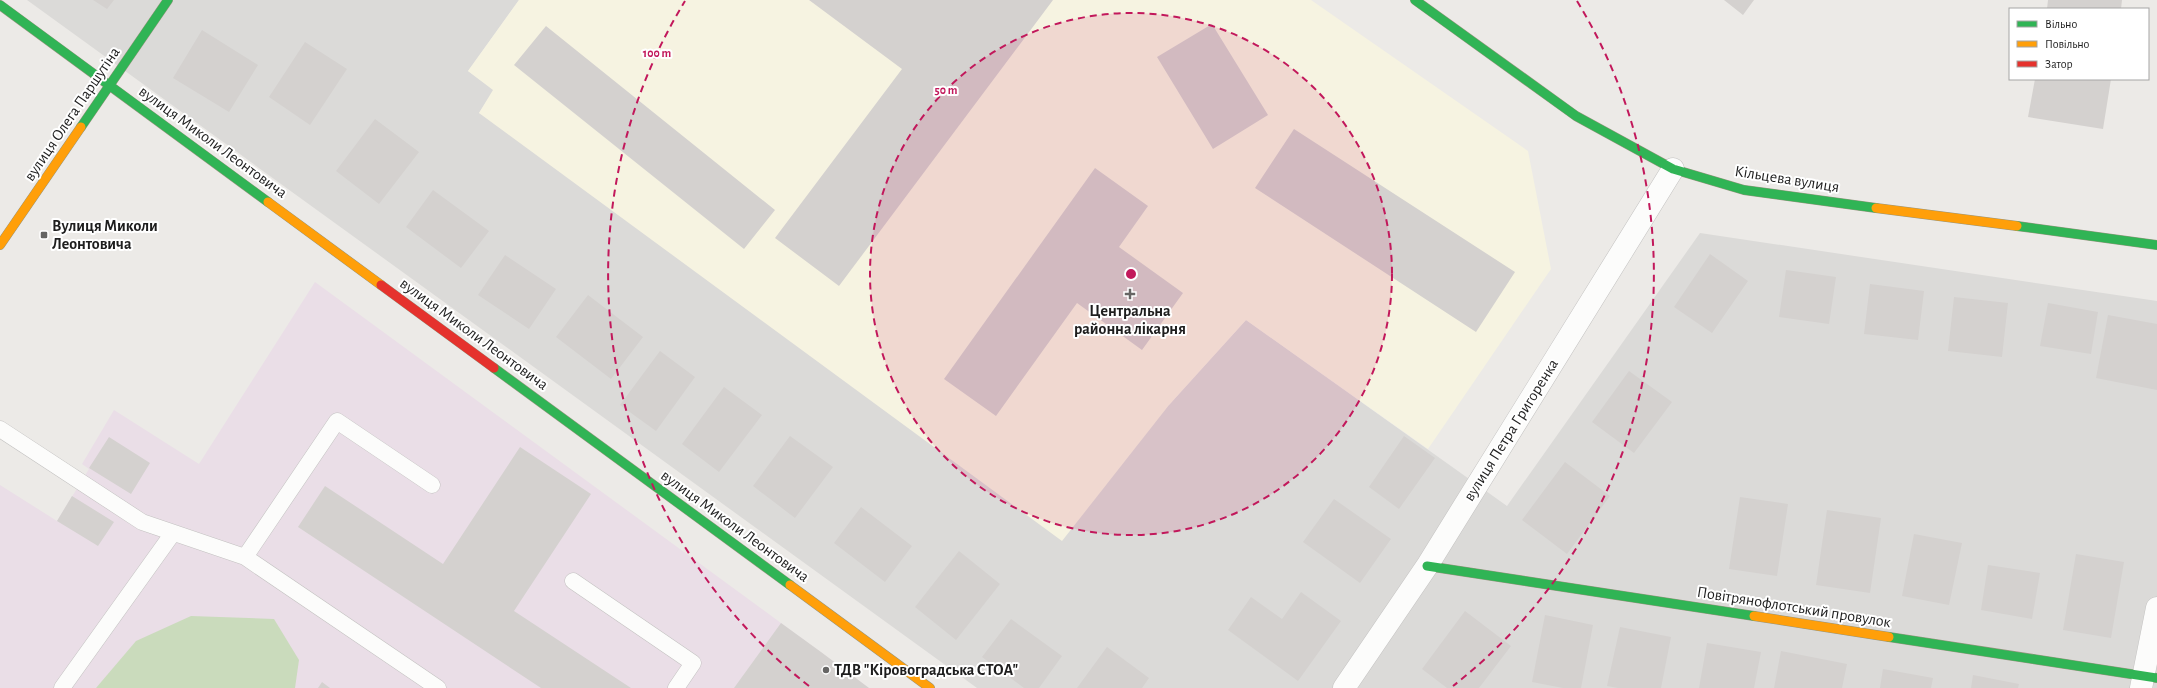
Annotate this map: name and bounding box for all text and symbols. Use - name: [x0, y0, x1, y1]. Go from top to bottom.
- legend: [2009, 8, 2149, 80]
- text: Вільно: [2045, 18, 2077, 30]
- text: Повільно: [2045, 38, 2090, 50]
- street label: вулиця Олега Паршутіна: [21, 44, 124, 184]
- text: 100 m: [643, 47, 671, 59]
- text: Затор: [2045, 58, 2073, 70]
- street label: вулиця Миколи Леонтовича: [135, 83, 290, 202]
- text: 50 m: [935, 84, 958, 96]
- street label: Кільцева вулиця: [1733, 163, 1841, 196]
- place label: Вулиця Миколи Леонтовича: [52, 218, 158, 252]
- marker: Вулиця Миколи Леонтовича: [39, 230, 49, 240]
- centre of rings: [1124, 267, 1138, 281]
- street label: вулиця Миколи Леонтовича: [396, 275, 551, 394]
- marker: Центральна районна лікарня: [1124, 288, 1136, 300]
- place label: Центральна районна лікарня: [1074, 303, 1186, 337]
- street label: вулиця Петра Григоренка: [1461, 356, 1562, 504]
- street label: вулиця Миколи Леонтовича: [657, 467, 812, 586]
- street label: Повітрянофлотський провулок: [1696, 584, 1893, 631]
- place label: ТДВ "Кіровоградська СТОА": [834, 662, 1018, 678]
- marker: ТДВ "Кіровоградська СТОА": [821, 665, 831, 675]

